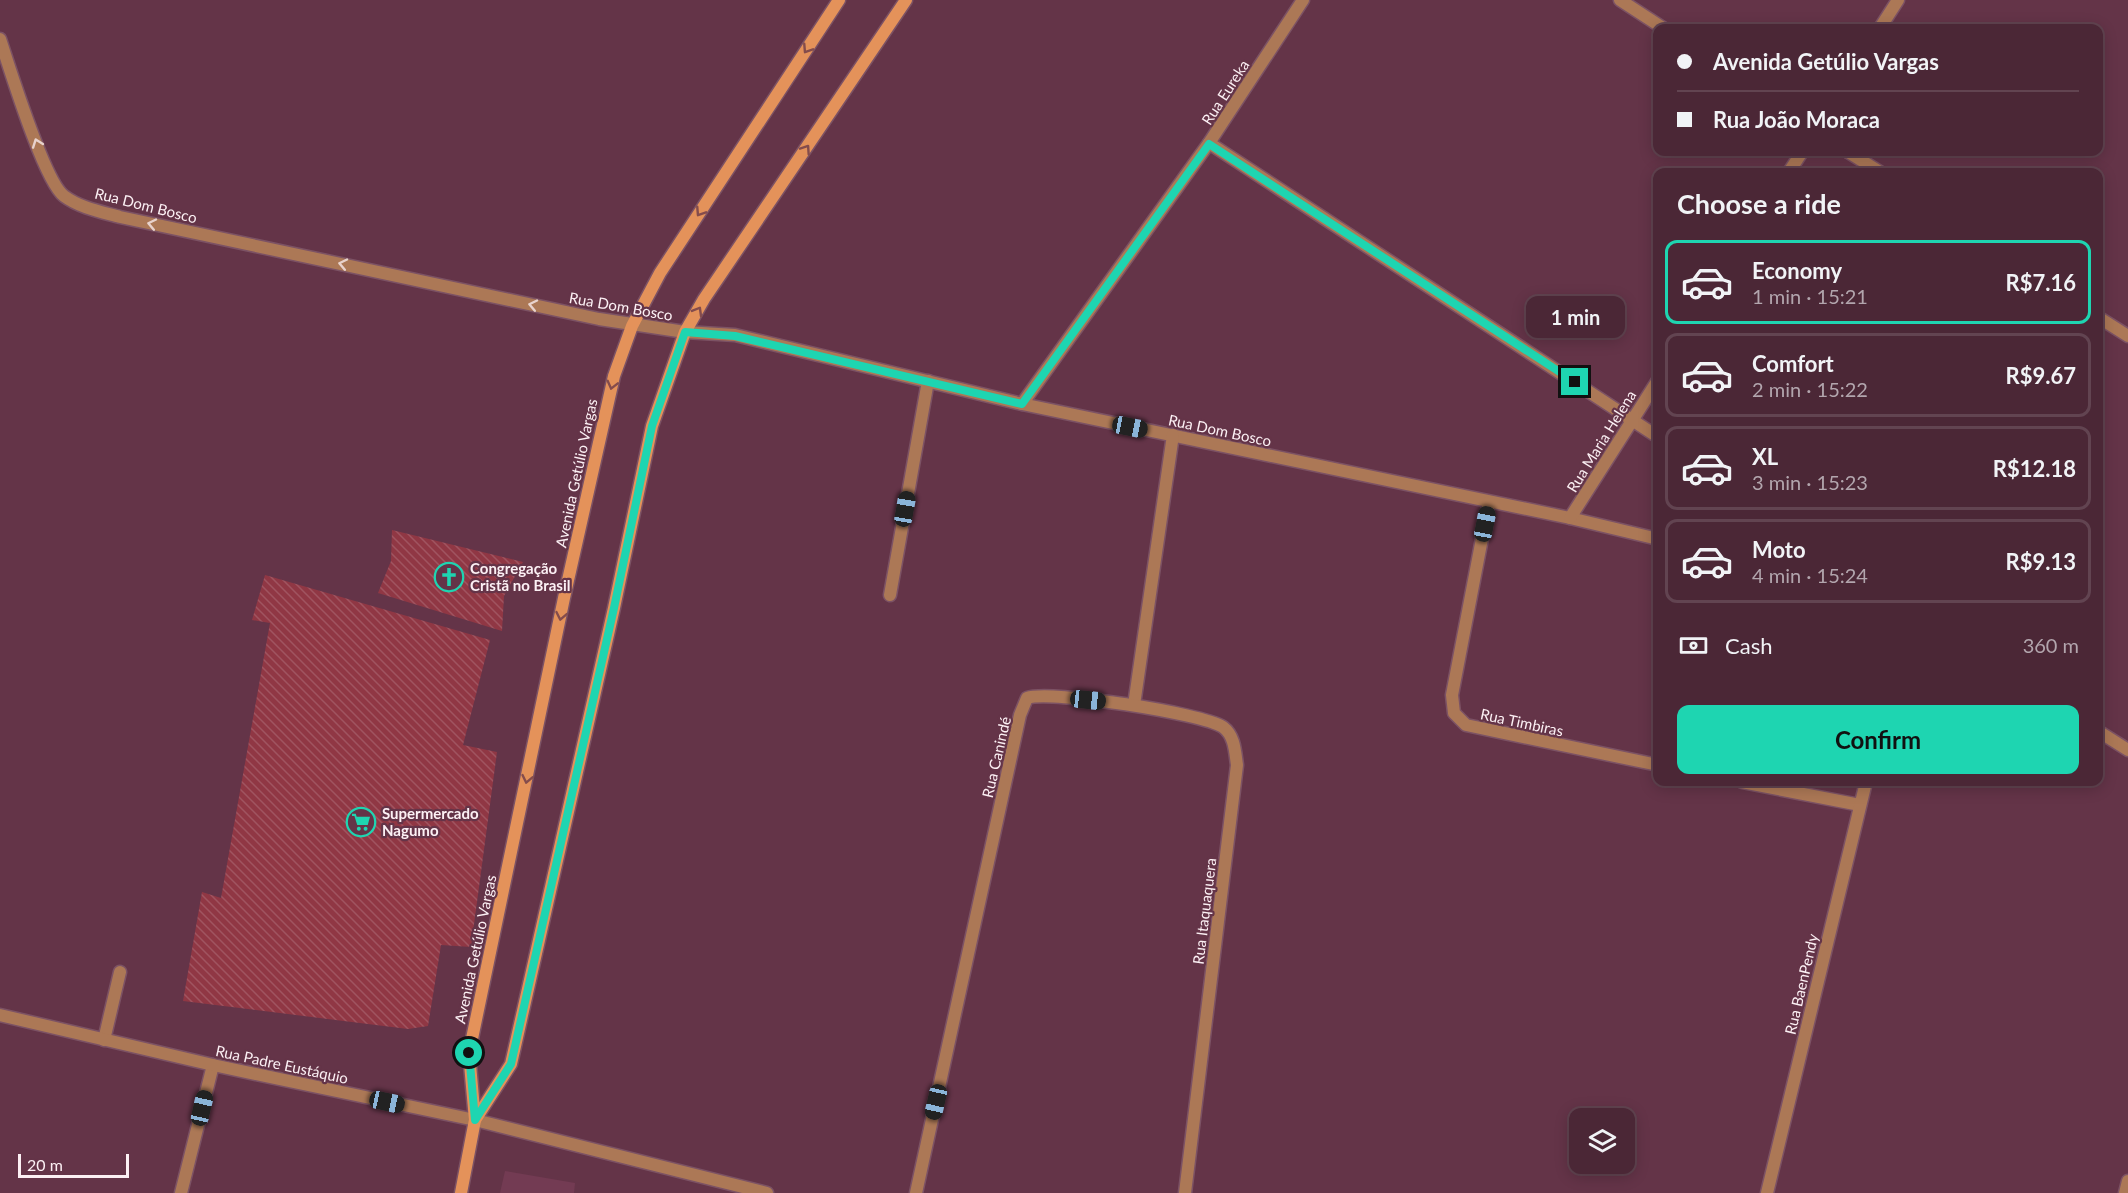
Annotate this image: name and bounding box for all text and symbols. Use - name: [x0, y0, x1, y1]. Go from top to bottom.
- one-way arrow: [803, 42, 814, 53]
- text: Avenida Getúlio Vargas: [1713, 48, 1939, 75]
- street label: Rua Eureka: [1197, 56, 1253, 128]
- text: Rua João Moraca: [1713, 106, 1880, 133]
- one-way arrow: [32, 139, 45, 149]
- one-way arrow: [799, 144, 810, 155]
- street label: Rua Dom Bosco: [93, 184, 199, 226]
- text: Choose a ride: [1677, 187, 1841, 220]
- one-way arrow: [696, 205, 707, 216]
- one-way arrow: [147, 218, 157, 231]
- icon: car: [1680, 255, 1734, 309]
- text: Economy: [1752, 257, 1842, 284]
- one-way arrow: [338, 259, 348, 272]
- text: R$7.16: [2006, 269, 2076, 296]
- text: 1 min · 15:21: [1752, 284, 1868, 308]
- street label: Rua Dom Bosco: [568, 288, 674, 324]
- callout: 1 min: [1526, 295, 1624, 337]
- one-way arrow: [529, 299, 539, 312]
- text: 1 min: [1551, 305, 1600, 329]
- one-way arrow: [690, 307, 702, 317]
- icon: car: [1680, 348, 1734, 402]
- text: Comfort: [1752, 350, 1834, 377]
- text: R$9.67: [2006, 362, 2076, 389]
- route end: [1561, 368, 1588, 395]
- text: 2 min · 15:22: [1752, 377, 1868, 401]
- one-way arrow: [606, 379, 619, 389]
- street label: Rua Maria Helena: [1562, 387, 1640, 495]
- street label: Avenida Getúlio Vargas: [551, 397, 601, 549]
- street label: Rua Dom Bosco: [1167, 410, 1273, 450]
- car: [1111, 415, 1149, 439]
- icon: car: [1680, 441, 1734, 495]
- text: XL: [1752, 443, 1778, 470]
- text: R$12.18: [1993, 455, 2076, 482]
- text: 3 min · 15:23: [1752, 470, 1868, 494]
- car: [893, 490, 917, 528]
- car: [1473, 505, 1497, 543]
- icon: car: [1680, 534, 1734, 588]
- text: Moto: [1752, 536, 1806, 563]
- text: R$9.13: [2006, 548, 2076, 575]
- place label: Congregação Cristã no Brasil: [470, 559, 570, 594]
- church icon: Congregação Cristã no Brasil: [433, 561, 465, 593]
- text: 4 min · 15:24: [1752, 563, 1868, 587]
- one-way arrow: [555, 611, 568, 621]
- icon: cash: [1677, 629, 1710, 662]
- text: Cash: [1725, 632, 1772, 659]
- text: 360 m: [2023, 633, 2079, 657]
- car: [1069, 689, 1107, 711]
- street label: Rua Timbiras: [1479, 704, 1565, 740]
- button: Confirm: [1677, 705, 2079, 774]
- street label: Rua Canindé: [978, 715, 1014, 799]
- one-way arrow: [521, 774, 534, 784]
- place label: Supermercado Nagumo: [382, 804, 479, 839]
- supermarket icon: Supermercado Nagumo: [345, 806, 377, 838]
- street label: Rua Itaquaquera: [1189, 857, 1219, 965]
- street label: Avenida Getúlio Vargas: [450, 873, 500, 1025]
- street label: Rua BaenPendy: [1781, 932, 1821, 1036]
- route start: [455, 1039, 482, 1066]
- street label: Rua Padre Eustáquio: [214, 1041, 350, 1087]
- car: [923, 1082, 949, 1122]
- car: [189, 1088, 215, 1128]
- car: [368, 1089, 406, 1115]
- map controls: [1569, 1108, 1635, 1174]
- button: layers: [1569, 1108, 1635, 1174]
- scale bar: [18, 1151, 129, 1178]
- text: 20 m: [27, 1155, 63, 1174]

